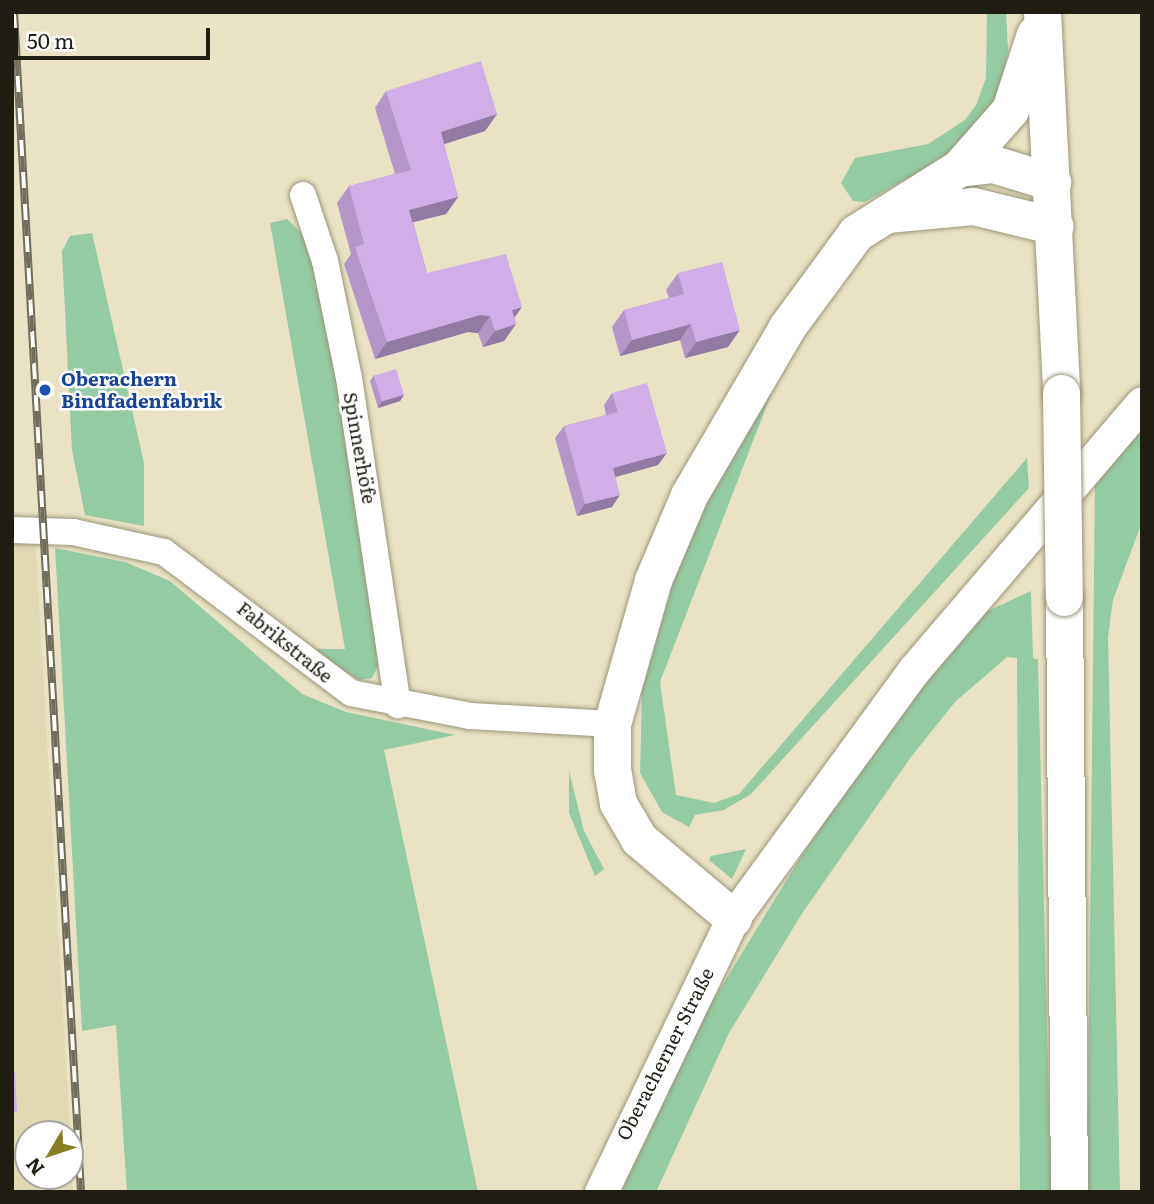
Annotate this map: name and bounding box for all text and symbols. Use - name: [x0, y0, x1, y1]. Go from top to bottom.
- scale bar: [18, 14, 214, 58]
- text: 50 m: [27, 24, 74, 55]
- place label: Oberachern Bindfadenfabrik: [61, 368, 222, 412]
- marker: Oberachern Bindfadenfabrik: [35, 380, 55, 400]
- street label: Spinnerhöfe: [339, 390, 381, 506]
- street label: Fabrikstraße: [233, 596, 337, 688]
- street label: Oberacherner Straße: [612, 964, 718, 1144]
- north arrow: [14, 1120, 84, 1190]
- text: N: [18, 1152, 50, 1182]

